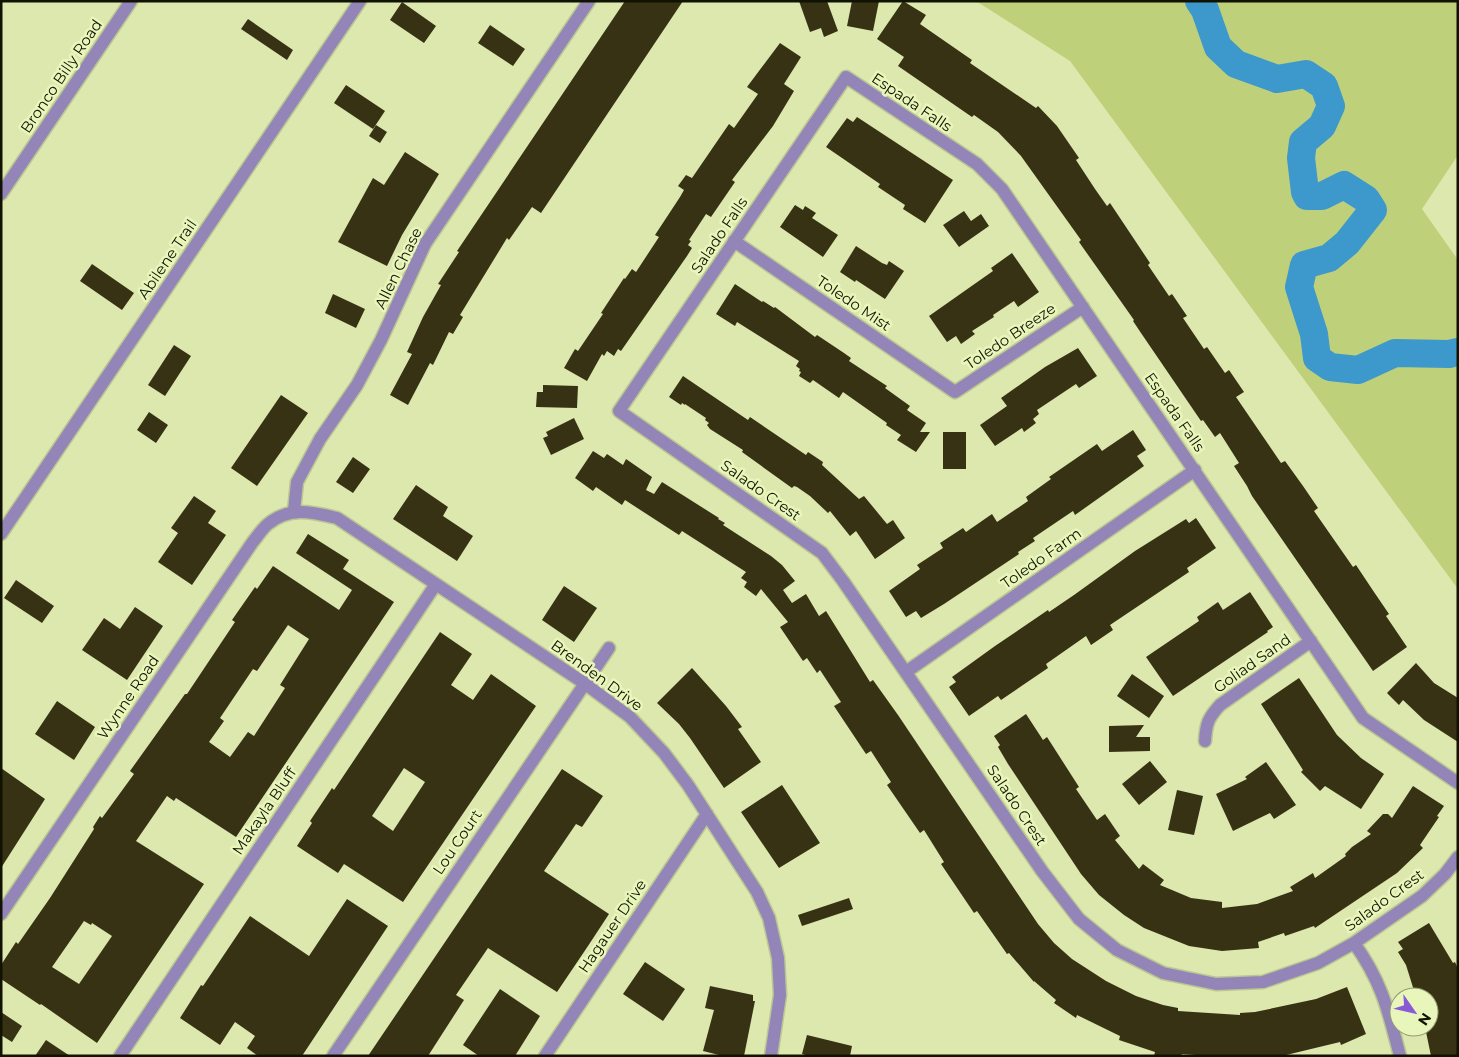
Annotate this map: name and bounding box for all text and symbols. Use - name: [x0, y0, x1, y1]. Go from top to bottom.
- street label: Bronco Billy Road: [16, 16, 106, 136]
- street label: Espada Falls: [868, 68, 956, 136]
- street label: Salado Falls: [687, 193, 751, 277]
- street label: Abilene Trail: [133, 216, 201, 302]
- street label: Allen Chase: [370, 224, 426, 312]
- street label: Toledo Mist: [813, 271, 895, 335]
- street label: Toledo Breeze: [961, 299, 1059, 373]
- street label: Espada Falls: [1141, 369, 1209, 455]
- street label: Salado Crest: [717, 455, 805, 525]
- street label: Toledo Farm: [997, 523, 1085, 593]
- street label: Goliad Sand: [1210, 629, 1294, 697]
- street label: Brenden Drive: [547, 635, 647, 715]
- street label: Wynne Road: [93, 651, 163, 743]
- street label: Salado Crest: [983, 761, 1051, 849]
- street label: Makayla Bluff: [228, 763, 301, 858]
- street label: Lou Court: [428, 806, 486, 878]
- street label: Salado Crest: [1341, 865, 1427, 935]
- street label: Hagauer Drive: [574, 876, 650, 976]
- north arrow: [1389, 987, 1439, 1037]
- text: N: [1414, 1010, 1435, 1029]

